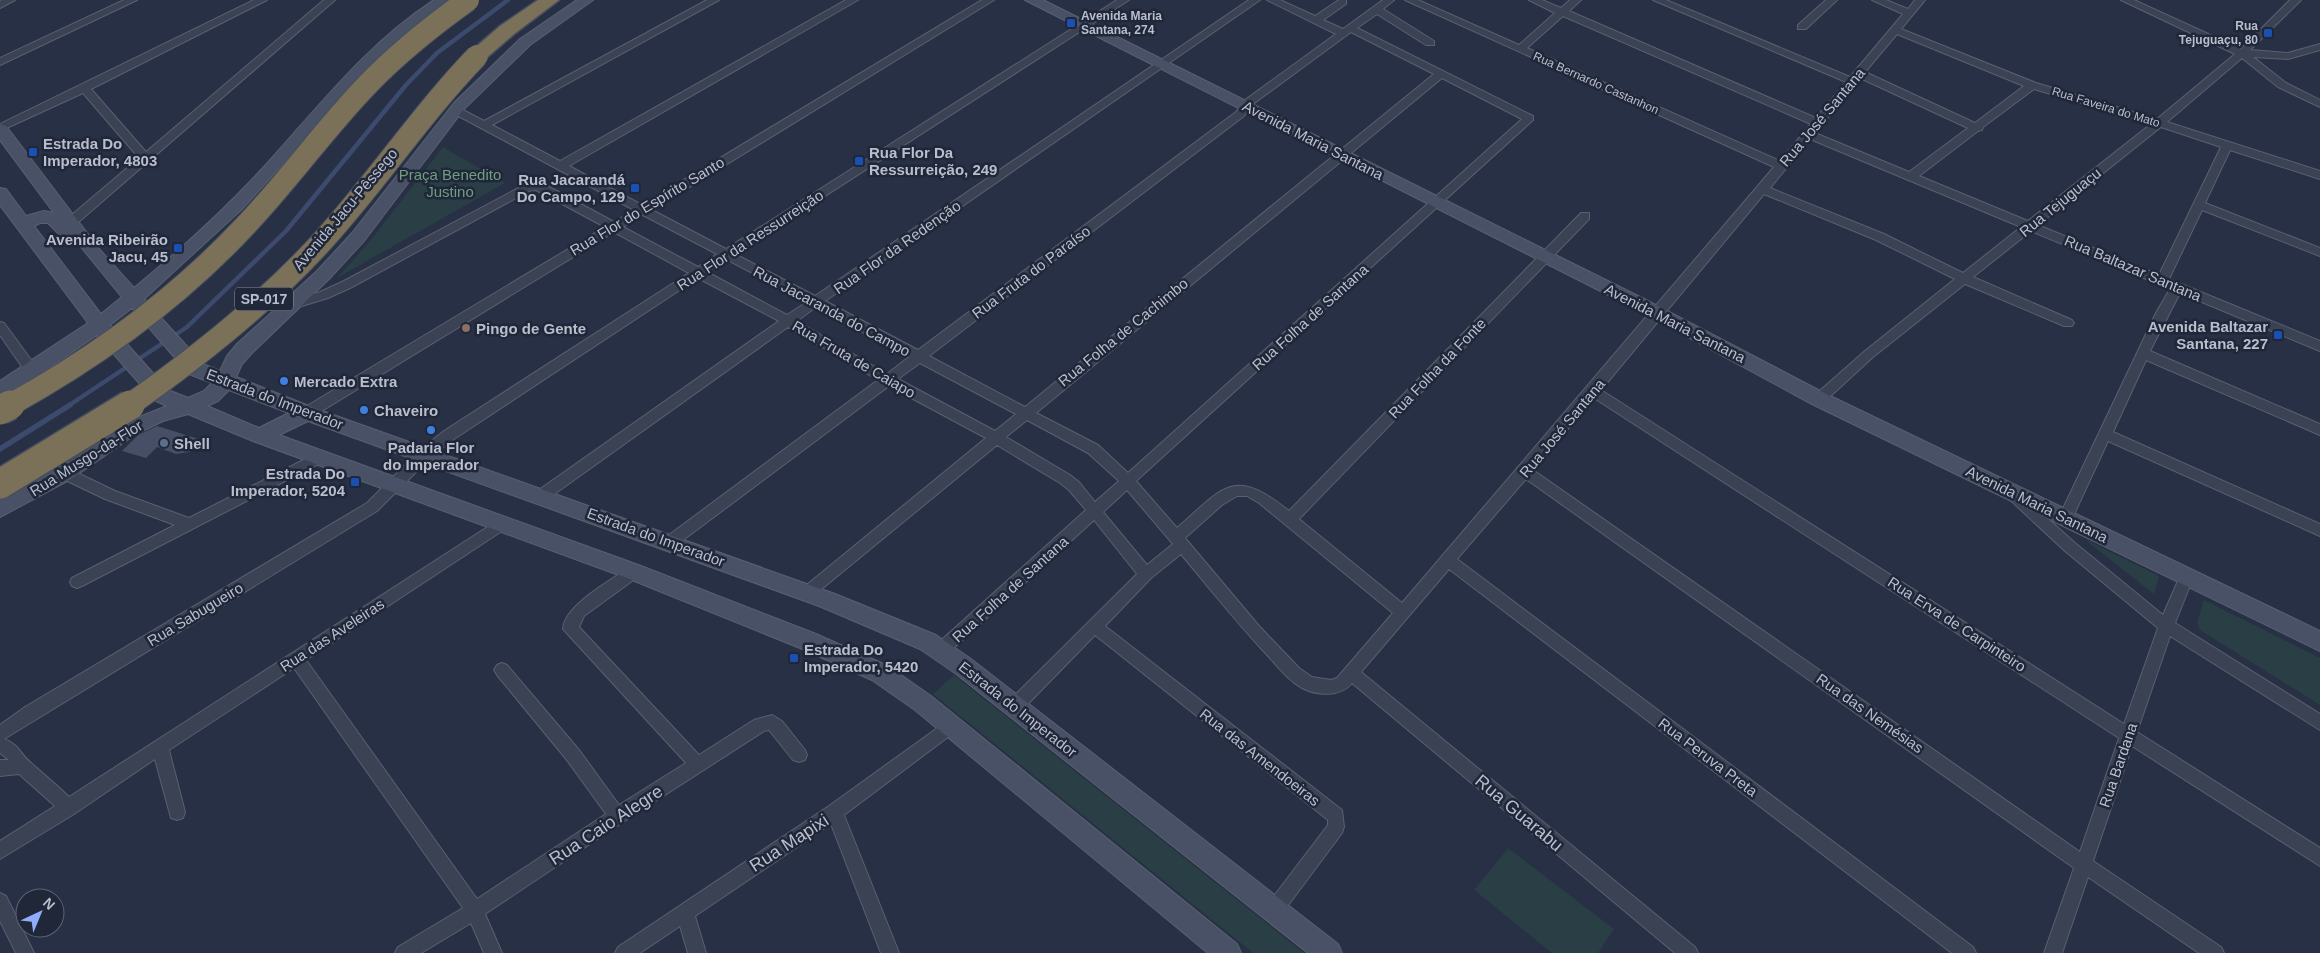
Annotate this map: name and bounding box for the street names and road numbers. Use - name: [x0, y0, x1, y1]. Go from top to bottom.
- street label: Rua Bernardo Castanhon: [1531, 49, 1661, 117]
- street label: Rua José Santana: [1776, 64, 1869, 170]
- street label: Rua Faveira do Mato: [2050, 84, 2162, 130]
- street label: Avenida Maria Santana: [1240, 97, 1387, 183]
- street label: Avenida Jacu-Pêssego: [289, 145, 401, 273]
- street label: Rua Flor do Espírito Santo: [567, 153, 727, 259]
- street label: Rua Tejuguaçu: [2016, 164, 2104, 240]
- street label: Rua Flor da Ressurreição: [674, 186, 826, 294]
- street label: Rua Flor da Redenção: [830, 197, 964, 297]
- street label: Rua Fruta do Paraíso: [969, 222, 1093, 322]
- street label: Rua Baltazar Santana: [2062, 232, 2204, 305]
- street label: Rua Folha de Santana: [1249, 260, 1372, 374]
- street label: Rua Jacaranda do Campo: [751, 262, 913, 360]
- street label: Rua Folha de Cachimbo: [1055, 274, 1191, 390]
- street label: Avenida Maria Santana: [1602, 280, 1749, 366]
- road number: SP-017: [235, 288, 293, 310]
- street label: Rua Folha da Fonte: [1385, 314, 1489, 422]
- street label: Rua Fruta de Caiapo: [789, 317, 919, 401]
- street label: Estrada do Imperador: [204, 365, 346, 433]
- street label: Rua José Santana: [1516, 375, 1609, 481]
- street label: Rua Musgo-da-Flor: [27, 417, 145, 499]
- street label: Avenida Maria Santana: [1963, 462, 2111, 546]
- street label: Estrada do Imperador: [585, 504, 727, 570]
- street label: Rua Folha de Santana: [949, 532, 1072, 646]
- street label: Rua Erva de Carpinteiro: [1885, 573, 2029, 675]
- street label: Rua Sabugueiro: [144, 579, 246, 649]
- street label: Rua das Aveleiras: [277, 595, 387, 675]
- street label: Estrada do Imperador: [956, 658, 1080, 760]
- street label: Rua das Nemésias: [1813, 670, 1927, 756]
- street label: Rua das Amendoeiras: [1197, 705, 1323, 809]
- street label: Rua Peruva Preta: [1655, 714, 1761, 800]
- street label: Rua Bardana: [2096, 720, 2141, 810]
- street label: Rua Guarabu: [1471, 771, 1567, 855]
- street label: Rua Caio Alegre: [546, 781, 666, 869]
- street label: Rua Mapixi: [746, 810, 832, 876]

